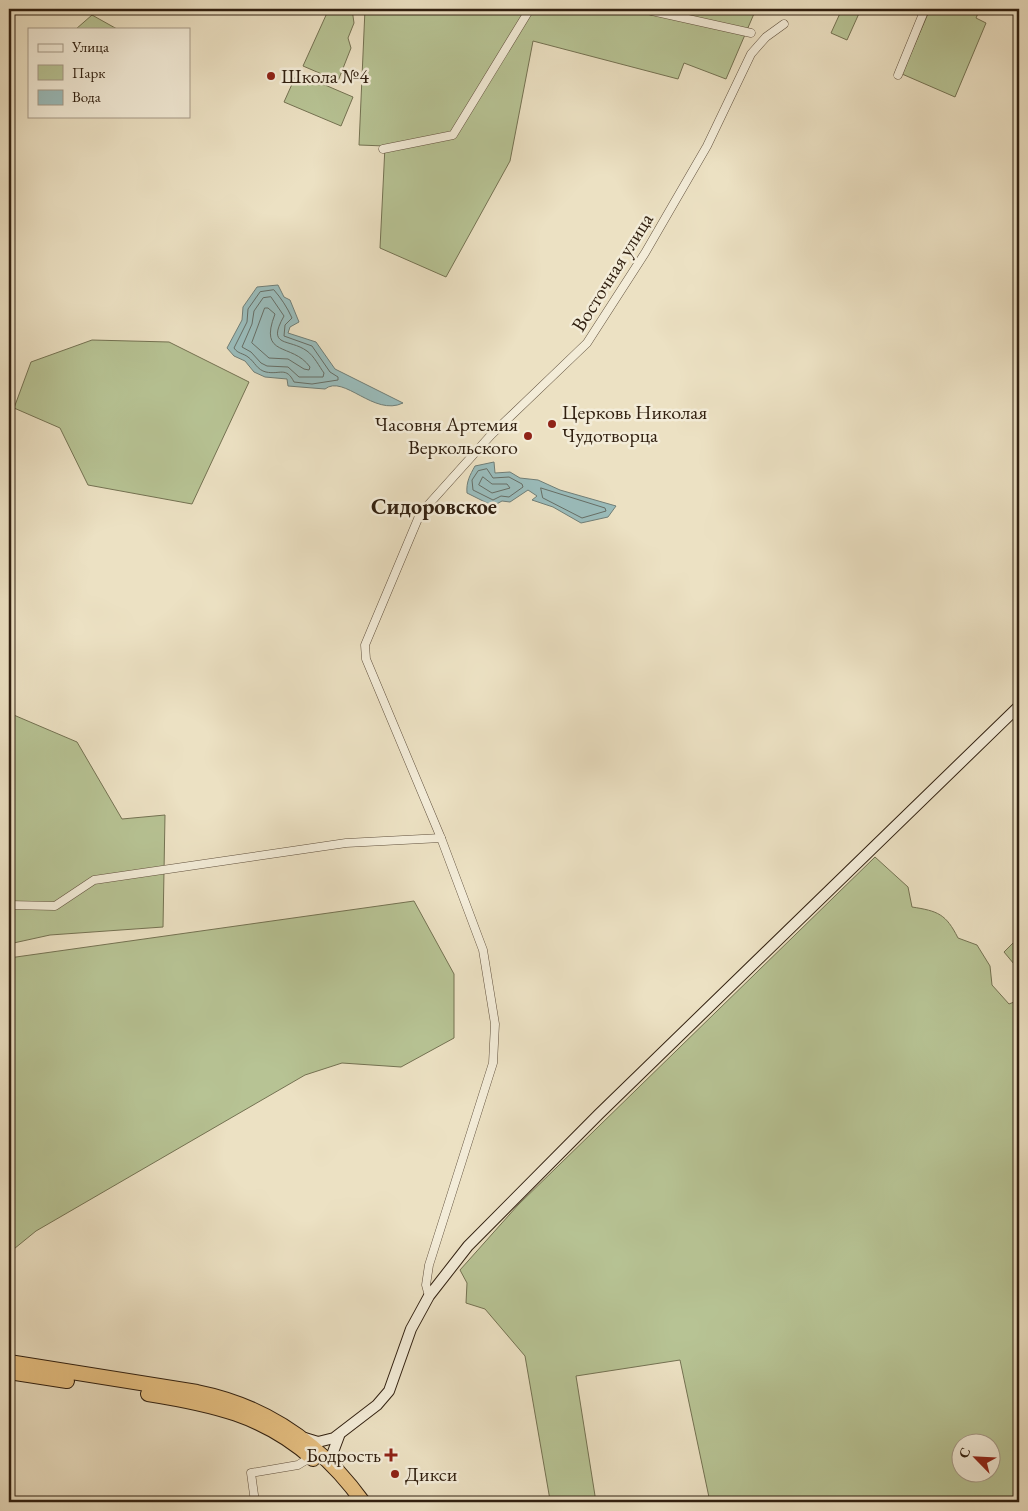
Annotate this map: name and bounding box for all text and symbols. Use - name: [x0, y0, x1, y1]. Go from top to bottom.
- legend: [28, 28, 190, 118]
- text: Улица: [71, 37, 109, 56]
- text: Парк: [72, 63, 105, 82]
- place label: Школа №4: [281, 63, 369, 89]
- marker: Школа №4: [265, 70, 277, 82]
- text: Вода: [72, 87, 101, 106]
- street label: Восточная улица: [565, 208, 659, 336]
- place label: Церковь Николая Чудотворца: [562, 399, 707, 448]
- place label: Часовня Артемия Веркольского: [375, 411, 518, 460]
- marker: Церковь Николая Чудотворца: [546, 418, 558, 430]
- marker: Часовня Артемия Веркольского: [522, 430, 534, 442]
- district label: Сидоровское: [371, 492, 497, 521]
- north arrow: [950, 1434, 1000, 1484]
- place label: Бодрость: [306, 1442, 381, 1468]
- text: С: [954, 1444, 974, 1461]
- marker: Бодрость: [385, 1449, 397, 1461]
- place label: Дикси: [405, 1461, 458, 1487]
- marker: Дикси: [389, 1468, 401, 1480]

